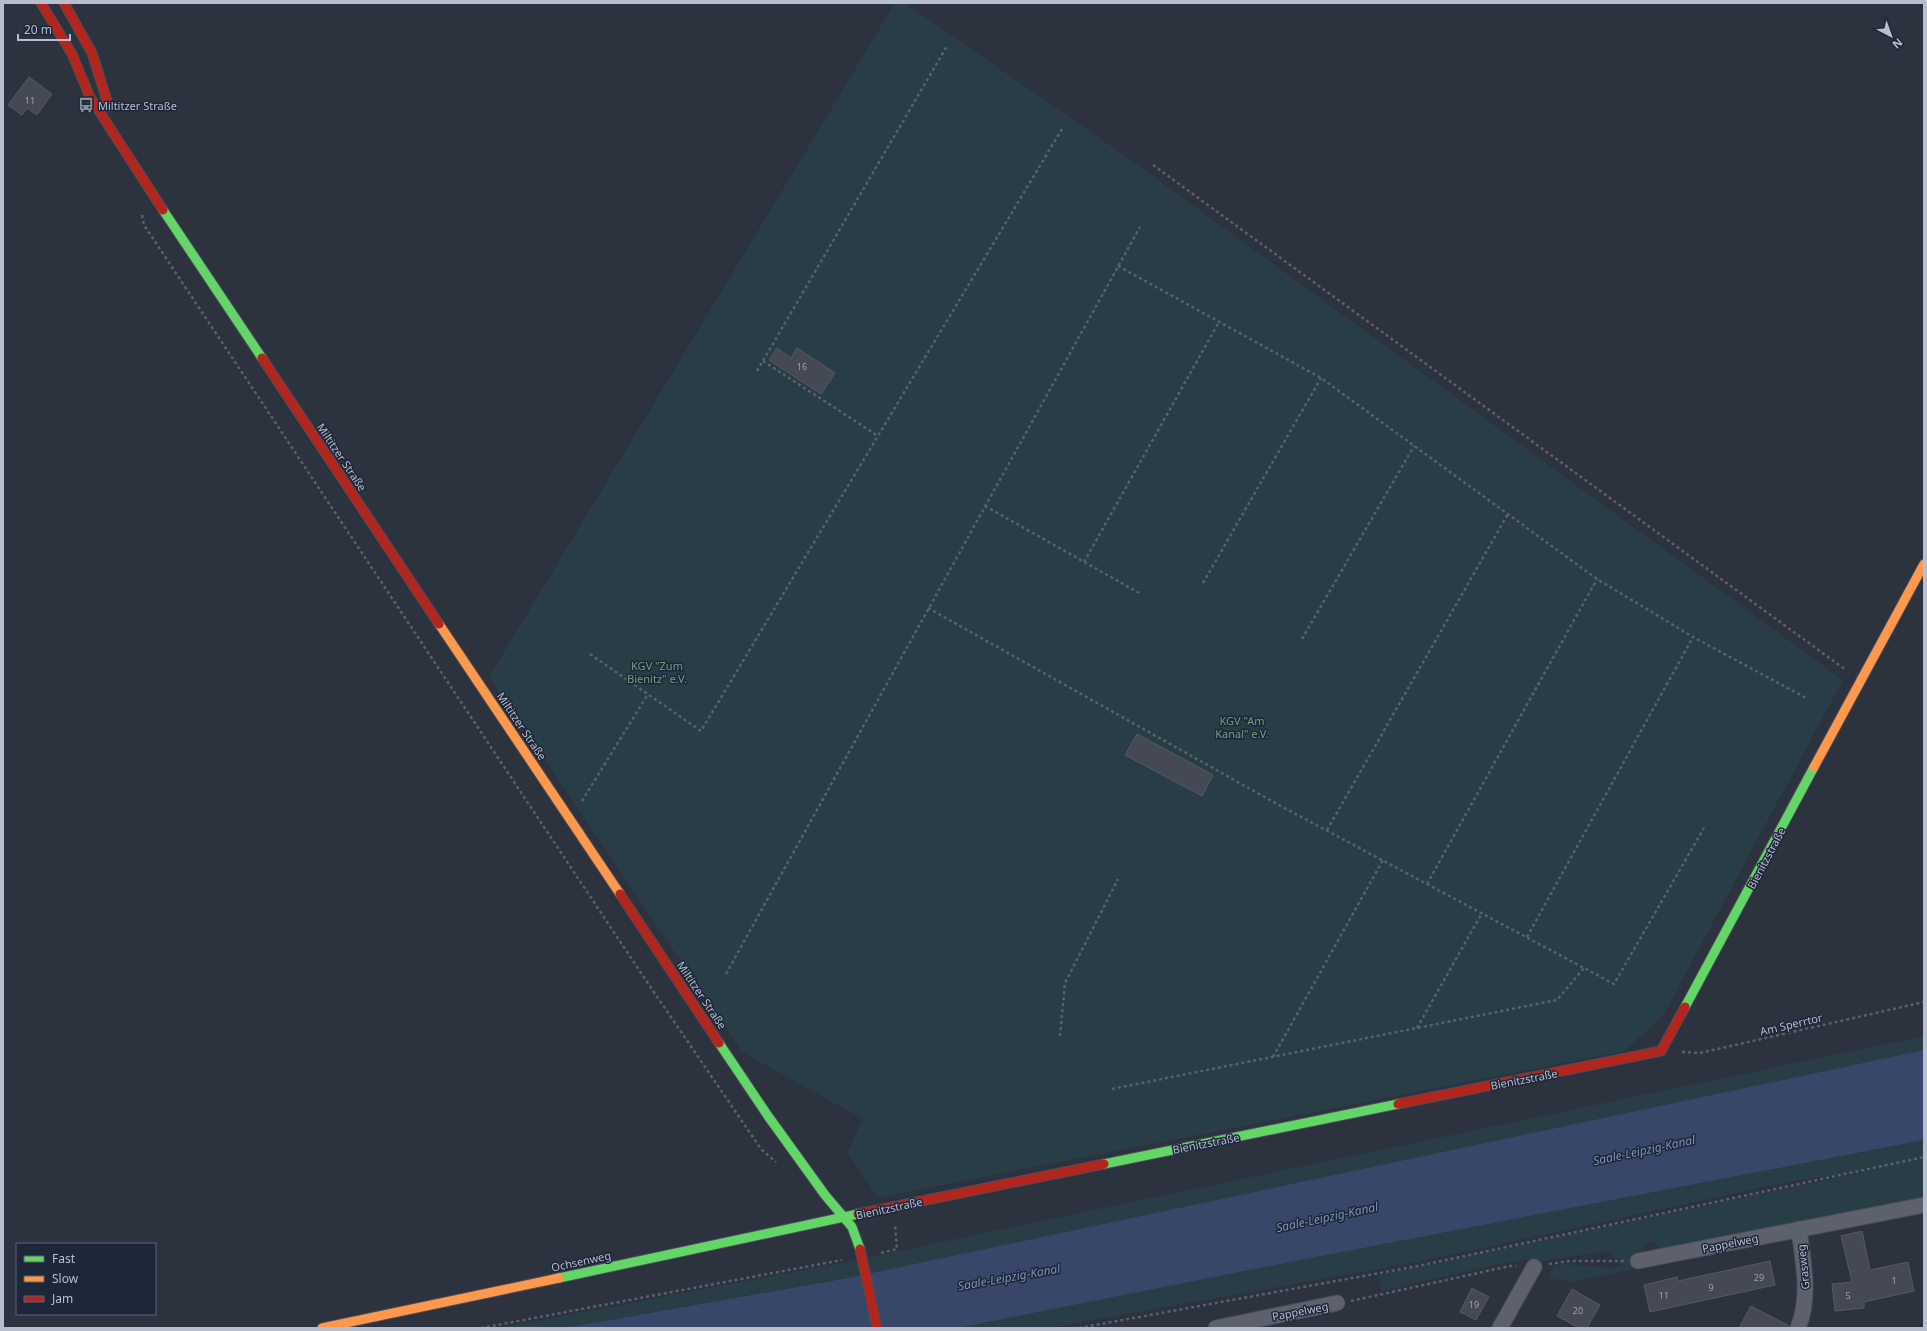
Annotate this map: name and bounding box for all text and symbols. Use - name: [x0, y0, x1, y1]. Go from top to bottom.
- scale bar: [18, 16, 70, 42]
- north arrow: [1871, 16, 1911, 56]
- text: 20 m: [24, 21, 52, 38]
- text: N: [1890, 35, 1906, 53]
- house number: 11: [25, 94, 35, 107]
- bus stop icon: Miltitzer Straße: [77, 96, 95, 114]
- place label: Miltitzer Straße: [98, 98, 177, 113]
- house number: 16: [797, 360, 807, 373]
- street label: Miltitzer Straße: [314, 420, 370, 494]
- park label: KGV "Zum Bienitz" e.V.: [627, 658, 687, 686]
- street label: Miltitzer Straße: [494, 689, 550, 763]
- park label: KGV "Am Kanal" e.V.: [1215, 713, 1269, 741]
- street label: Bienitzstraße: [1743, 825, 1789, 891]
- street label: Miltitzer Straße: [674, 958, 730, 1032]
- street label: Am Sperrtor: [1758, 1009, 1824, 1038]
- street label: Bienitzstraße: [1489, 1065, 1559, 1093]
- street label: Bienitzstraße: [1171, 1129, 1241, 1157]
- water label: Saale-Leipzig-Kanal: [1591, 1131, 1697, 1169]
- street label: Bienitzstraße: [854, 1194, 924, 1222]
- water label: Saale-Leipzig-Kanal: [1274, 1198, 1380, 1236]
- street label: Pappelweg: [1701, 1230, 1759, 1256]
- legend: [16, 1243, 156, 1315]
- street label: Grasweg: [1793, 1244, 1813, 1290]
- street label: Ochsenweg: [550, 1247, 612, 1275]
- text: Fast: [52, 1250, 76, 1267]
- water label: Saale-Leipzig-Kanal: [956, 1259, 1062, 1294]
- text: Slow: [52, 1270, 79, 1287]
- house number: 29: [1754, 1271, 1764, 1284]
- house number: 1: [1891, 1274, 1897, 1287]
- house number: 9: [1708, 1281, 1714, 1294]
- house number: 11: [1659, 1289, 1669, 1302]
- house number: 5: [1845, 1289, 1851, 1302]
- text: Jam: [51, 1290, 73, 1307]
- street label: Pappelweg: [1271, 1298, 1329, 1324]
- house number: 19: [1469, 1298, 1479, 1311]
- house number: 20: [1573, 1304, 1583, 1317]

